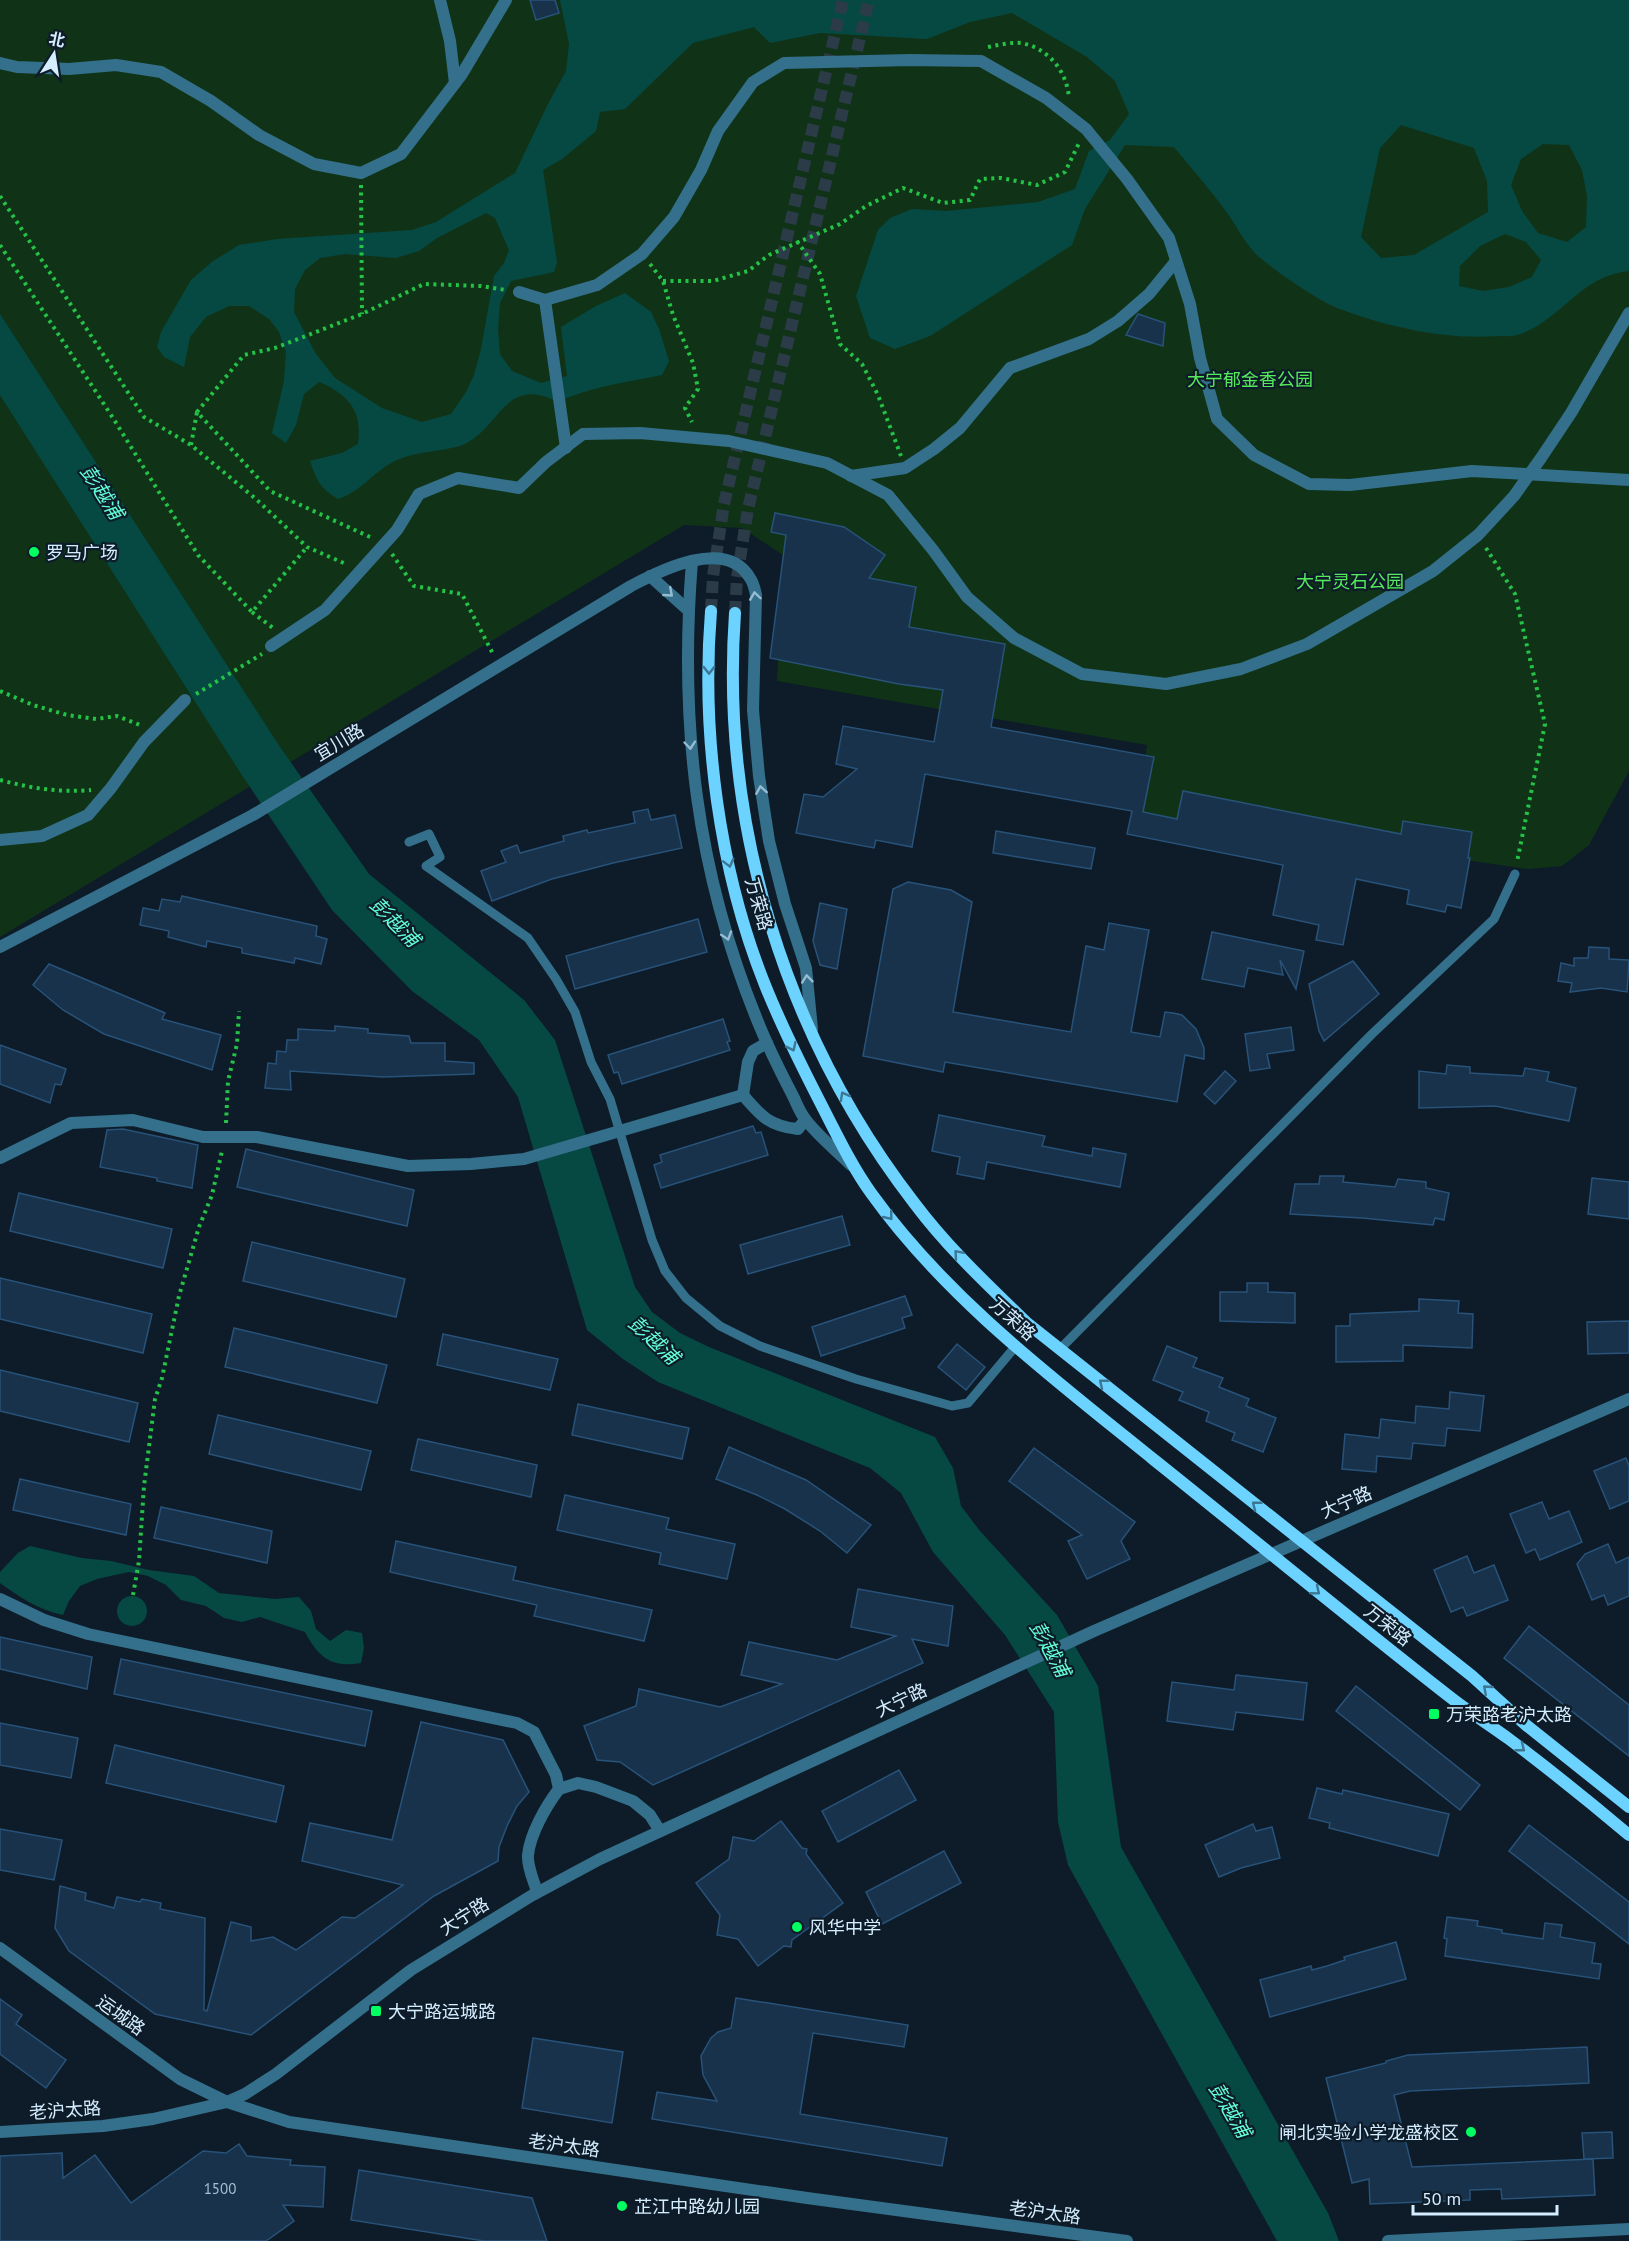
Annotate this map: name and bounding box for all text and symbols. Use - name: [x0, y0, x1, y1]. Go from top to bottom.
- north arrow: [24, 24, 84, 84]
- text: 北: [47, 28, 67, 51]
- park label: 大宁郁金香公园: [1187, 368, 1313, 391]
- water label: 彭越浦: [75, 460, 131, 527]
- place label: 罗马广场: [46, 541, 118, 564]
- marker: 罗马广场: [27, 545, 41, 559]
- park label: 大宁灵石公园: [1296, 570, 1404, 593]
- one-way arrow: [662, 586, 673, 597]
- one-way arrow: [749, 591, 761, 600]
- one-way arrow: [703, 665, 715, 674]
- street label: 宜川路: [310, 718, 368, 766]
- one-way arrow: [684, 740, 697, 749]
- one-way arrow: [755, 785, 767, 795]
- one-way arrow: [721, 858, 734, 868]
- street label: 万荣路: [741, 875, 777, 933]
- water label: 彭越浦: [365, 892, 428, 955]
- one-way arrow: [720, 930, 732, 941]
- one-way arrow: [801, 974, 814, 983]
- one-way arrow: [784, 1041, 796, 1052]
- one-way arrow: [840, 1092, 851, 1102]
- one-way arrow: [881, 1209, 892, 1220]
- one-way arrow: [954, 1250, 965, 1261]
- street label: 万荣路: [985, 1292, 1041, 1346]
- water label: 彭越浦: [623, 1310, 687, 1372]
- one-way arrow: [1099, 1380, 1110, 1391]
- street label: 大宁路: [1317, 1481, 1375, 1523]
- one-way arrow: [1252, 1501, 1263, 1512]
- one-way arrow: [1310, 1584, 1321, 1595]
- street label: 万荣路: [1360, 1599, 1416, 1651]
- water label: 彭越浦: [1024, 1616, 1077, 1684]
- street label: 大宁路: [872, 1678, 930, 1722]
- one-way arrow: [1483, 1685, 1494, 1696]
- place label: 万荣路老沪太路: [1446, 1703, 1572, 1726]
- marker: 万荣路老沪太路: [1427, 1707, 1441, 1721]
- one-way arrow: [1514, 1741, 1525, 1752]
- street label: 大宁路: [435, 1892, 493, 1940]
- place label: 风华中学: [809, 1916, 881, 1939]
- marker: 风华中学: [790, 1920, 804, 1934]
- street label: 运城路: [92, 1990, 150, 2040]
- place label: 大宁路运城路: [388, 2000, 496, 2023]
- marker: 大宁路运城路: [369, 2004, 383, 2018]
- water label: 彭越浦: [1203, 2078, 1258, 2145]
- street label: 老沪太路: [28, 2096, 102, 2124]
- place label: 闸北实验小学龙盛校区: [1279, 2121, 1459, 2144]
- marker: 闸北实验小学龙盛校区: [1464, 2125, 1478, 2139]
- street label: 老沪太路: [527, 2129, 601, 2161]
- scale bar: [1413, 2178, 1557, 2216]
- house number: 1500: [204, 2179, 236, 2198]
- text: 50 m: [1422, 2187, 1461, 2210]
- place label: 芷江中路幼儿园: [634, 2195, 760, 2218]
- street label: 老沪太路: [1008, 2196, 1082, 2228]
- marker: 芷江中路幼儿园: [615, 2199, 629, 2213]

